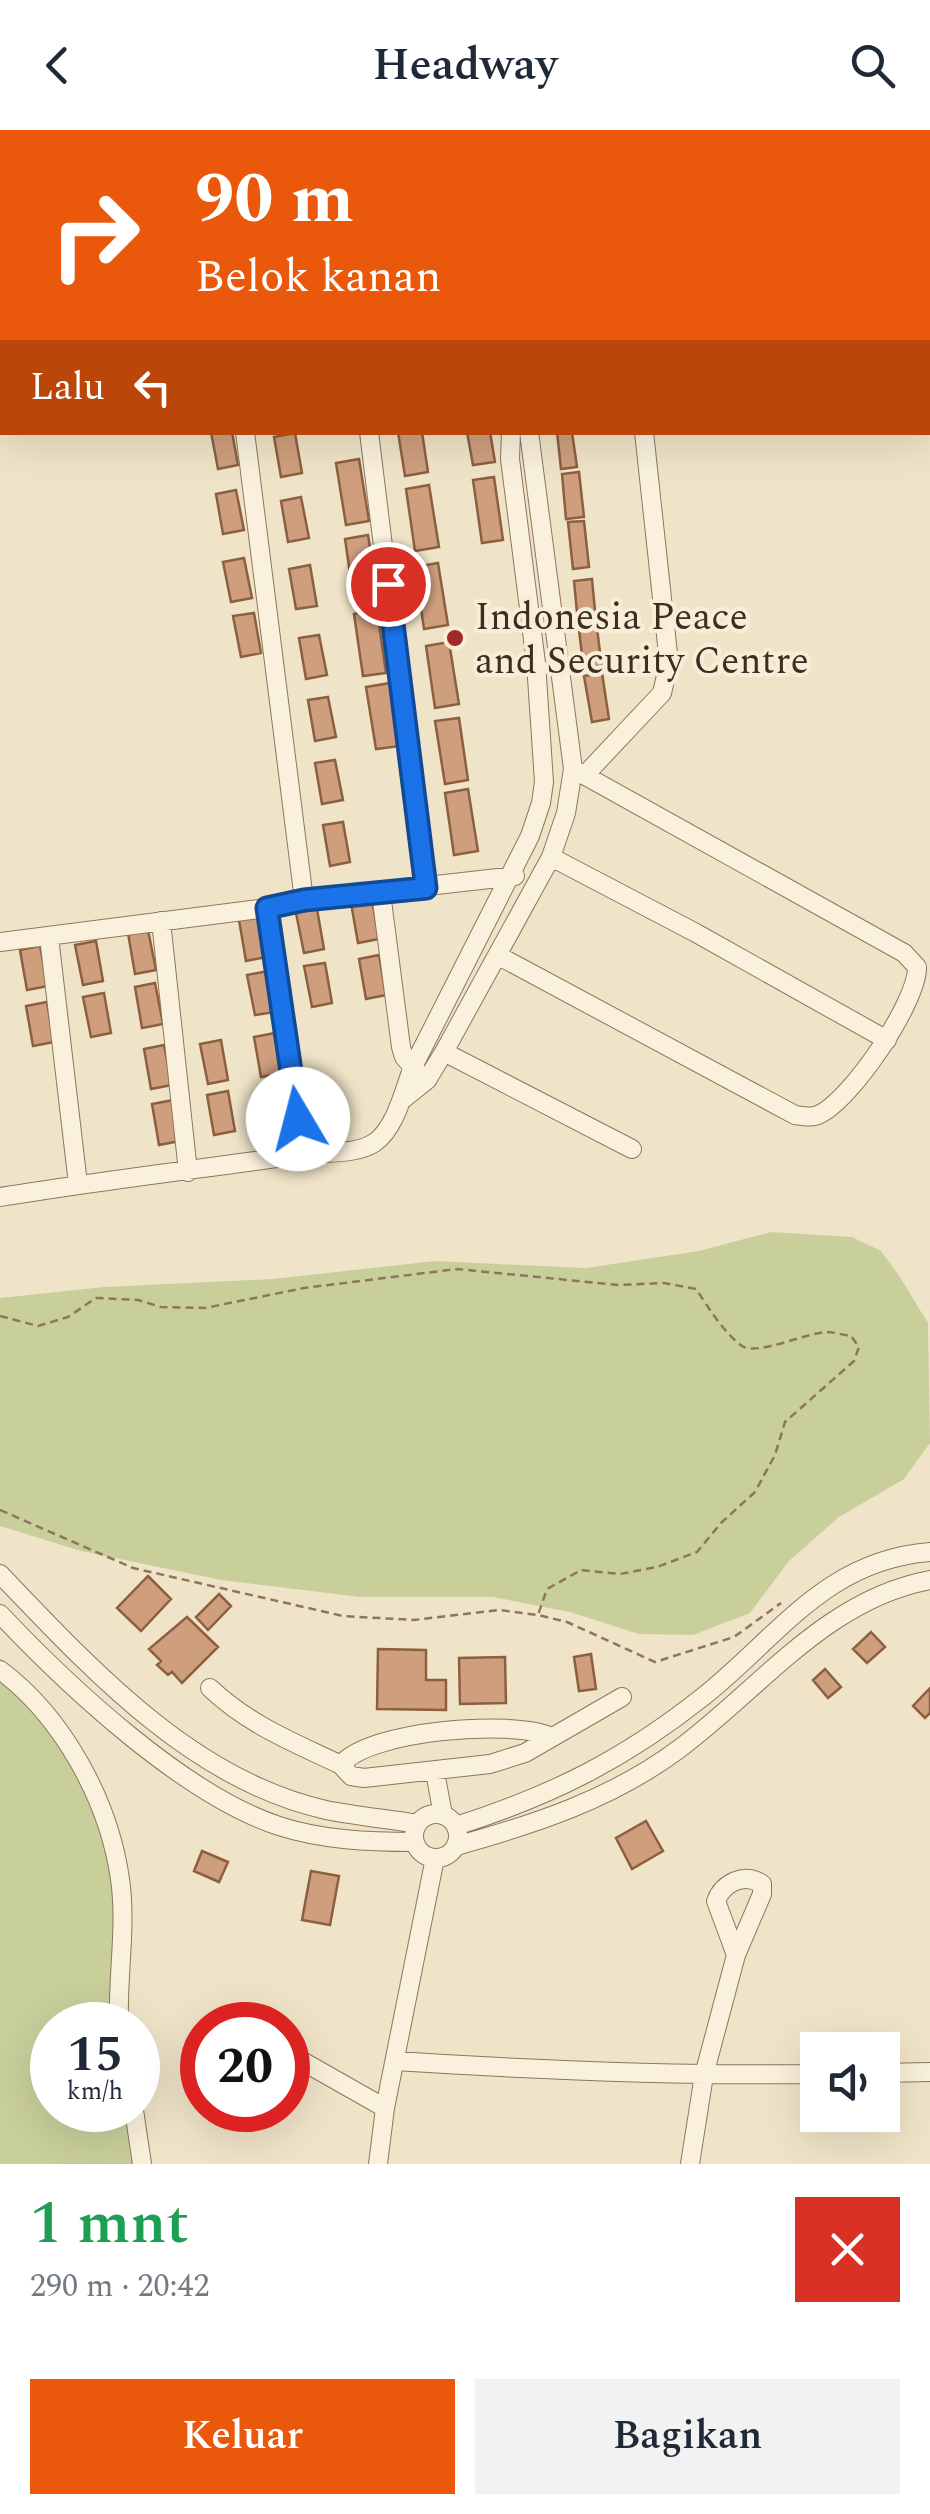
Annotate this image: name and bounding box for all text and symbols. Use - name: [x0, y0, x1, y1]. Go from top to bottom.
- text: Headway: [372, 31, 558, 100]
- icon: back: [30, 38, 85, 93]
- icon: search: [845, 38, 900, 93]
- text: 90 m: [195, 147, 354, 253]
- icon: right: [30, 170, 160, 300]
- text: Belok kanan: [195, 243, 441, 312]
- text: Lalu: [30, 359, 105, 417]
- icon: left: [125, 360, 180, 415]
- pin: [346, 542, 431, 627]
- icon: arrive: [361, 557, 416, 612]
- place label: Indonesia Peace and Security Centre: [475, 589, 809, 691]
- marker: Indonesia Peace and Security Centre: [444, 627, 466, 649]
- position arrow: [246, 1067, 350, 1171]
- speed limit sign: 20: [180, 2002, 310, 2132]
- text: 15: [67, 2017, 123, 2093]
- map controls: [800, 2032, 900, 2132]
- button: sound: [800, 2032, 900, 2132]
- text: km/h: [67, 2073, 123, 2111]
- text: 1 mnt: [30, 2178, 189, 2270]
- button: close: [795, 2197, 900, 2302]
- text: 290 m · 20:42: [30, 2262, 210, 2311]
- button: Keluar: [30, 2379, 455, 2494]
- button: Bagikan: [475, 2379, 900, 2494]

